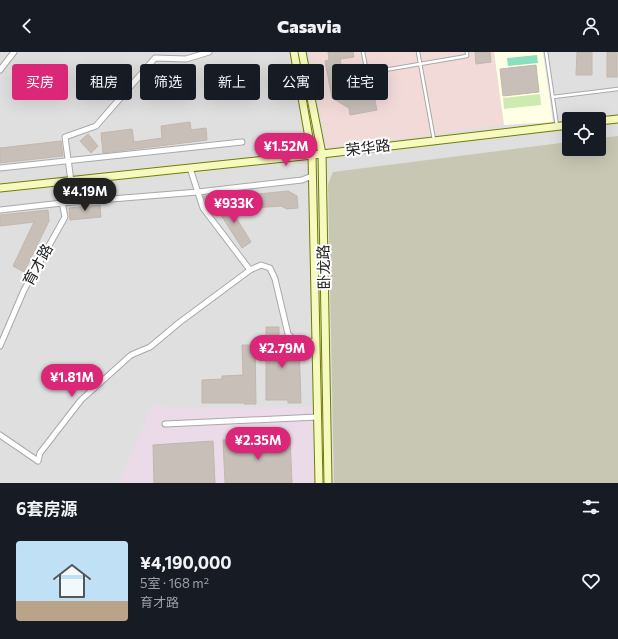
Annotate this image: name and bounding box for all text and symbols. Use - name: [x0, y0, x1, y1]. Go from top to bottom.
- icon: back: [16, 15, 38, 37]
- text: Casavia: [277, 15, 341, 37]
- icon: person: [580, 15, 602, 37]
- chip: 买房: [12, 64, 68, 100]
- chip: 租房: [76, 64, 132, 100]
- chip: 筛选: [140, 64, 196, 100]
- chip: 新上: [204, 64, 260, 100]
- chip: 公寓: [268, 64, 324, 100]
- chip: 住宅: [332, 64, 388, 100]
- map controls: [562, 112, 606, 156]
- button: locate: [562, 112, 606, 156]
- pin: ¥1.52M: [253, 133, 319, 167]
- street label: 荣华路: [344, 135, 391, 159]
- text: ¥1.52M: [263, 138, 309, 154]
- pin: ¥4.19M: [52, 178, 118, 212]
- text: ¥4.19M: [62, 183, 108, 199]
- pin: ¥933K: [206, 190, 262, 224]
- text: ¥933K: [214, 195, 254, 211]
- street label: 育才路: [18, 240, 56, 289]
- street label: 卧龙路: [314, 244, 332, 290]
- pin: ¥2.79M: [249, 335, 315, 369]
- text: ¥2.79M: [259, 340, 305, 356]
- pin: ¥1.81M: [39, 364, 105, 398]
- text: ¥1.81M: [50, 369, 94, 385]
- pin: ¥2.35M: [225, 427, 291, 461]
- text: ¥2.35M: [235, 432, 281, 448]
- icon: filters: [580, 496, 602, 518]
- text: 6套房源: [16, 498, 78, 519]
- text: ¥4,190,000: [140, 552, 232, 573]
- icon: home: [48, 557, 96, 605]
- icon: heart: [580, 570, 602, 592]
- text: 5室 · 168 m²: [140, 575, 209, 591]
- text: 育才路: [140, 594, 179, 610]

